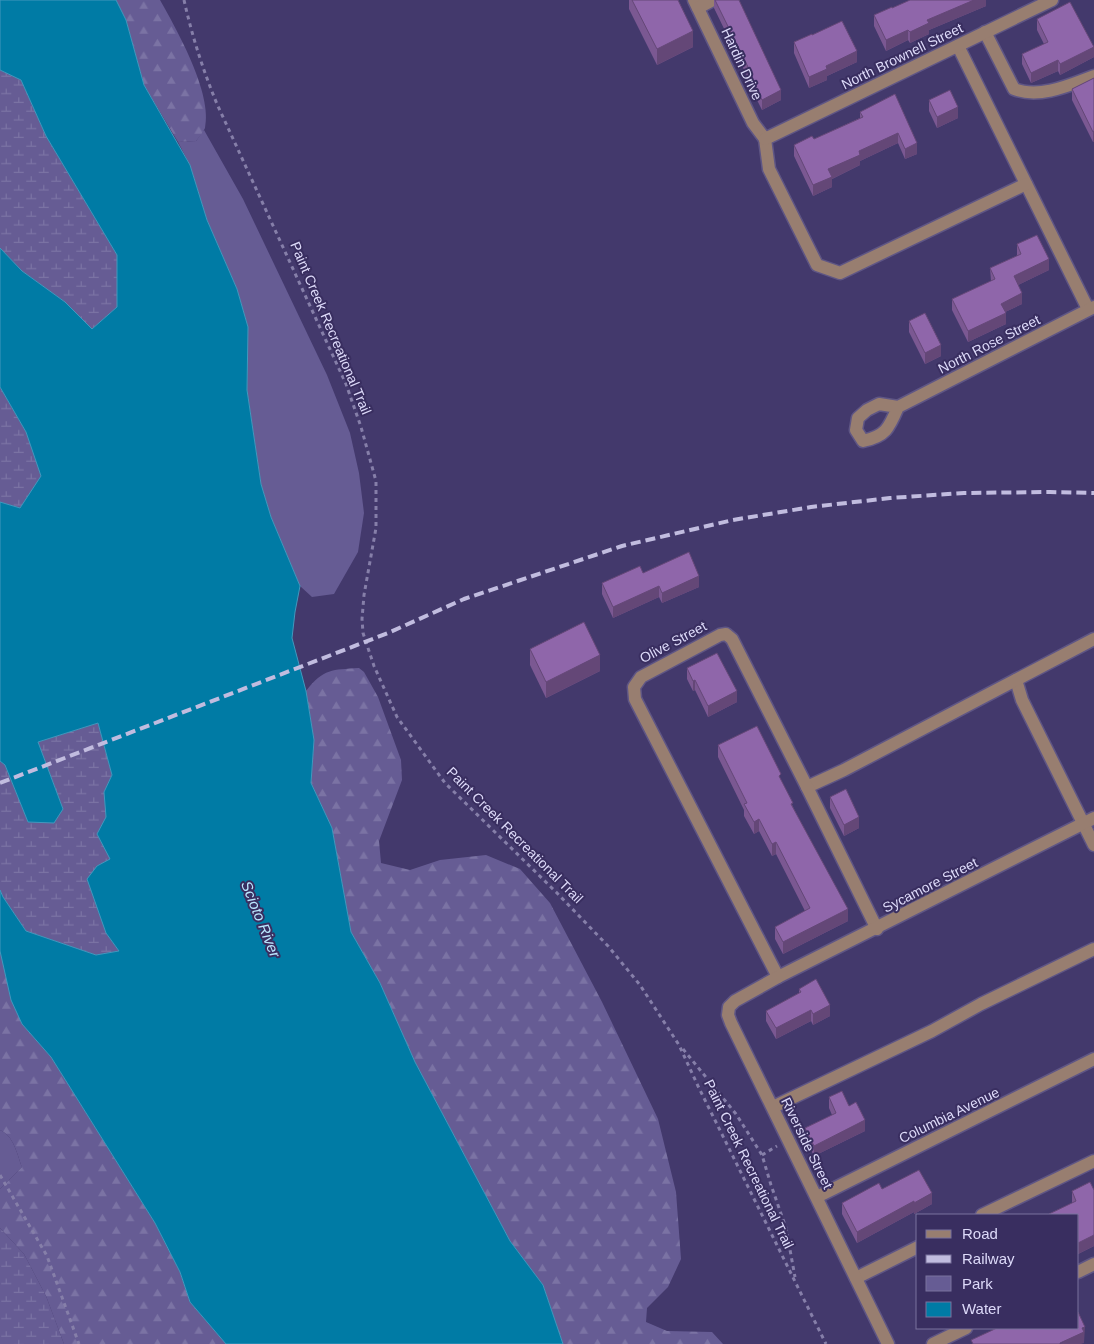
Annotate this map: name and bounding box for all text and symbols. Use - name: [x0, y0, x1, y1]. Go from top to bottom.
- street label: North Brownell Street: [839, 20, 965, 92]
- street label: Hardin Drive: [718, 25, 766, 103]
- street label: Paint Creek Recreational Trail: [287, 239, 375, 417]
- street label: North Rose Street: [935, 311, 1043, 377]
- street label: Olive Street: [637, 618, 709, 666]
- street label: Paint Creek Recreational Trail: [444, 764, 586, 906]
- street label: Sycamore Street: [880, 854, 980, 916]
- water label: Scioto River: [238, 878, 284, 961]
- street label: Paint Creek Recreational Trail: [701, 1077, 797, 1251]
- street label: Columbia Avenue: [896, 1084, 1002, 1146]
- street label: Riverside Street: [778, 1095, 836, 1191]
- legend: [916, 1214, 1079, 1329]
- text: Road: [962, 1225, 998, 1242]
- text: Railway: [962, 1250, 1015, 1267]
- text: Park: [962, 1275, 993, 1292]
- text: Water: [962, 1300, 1001, 1317]

